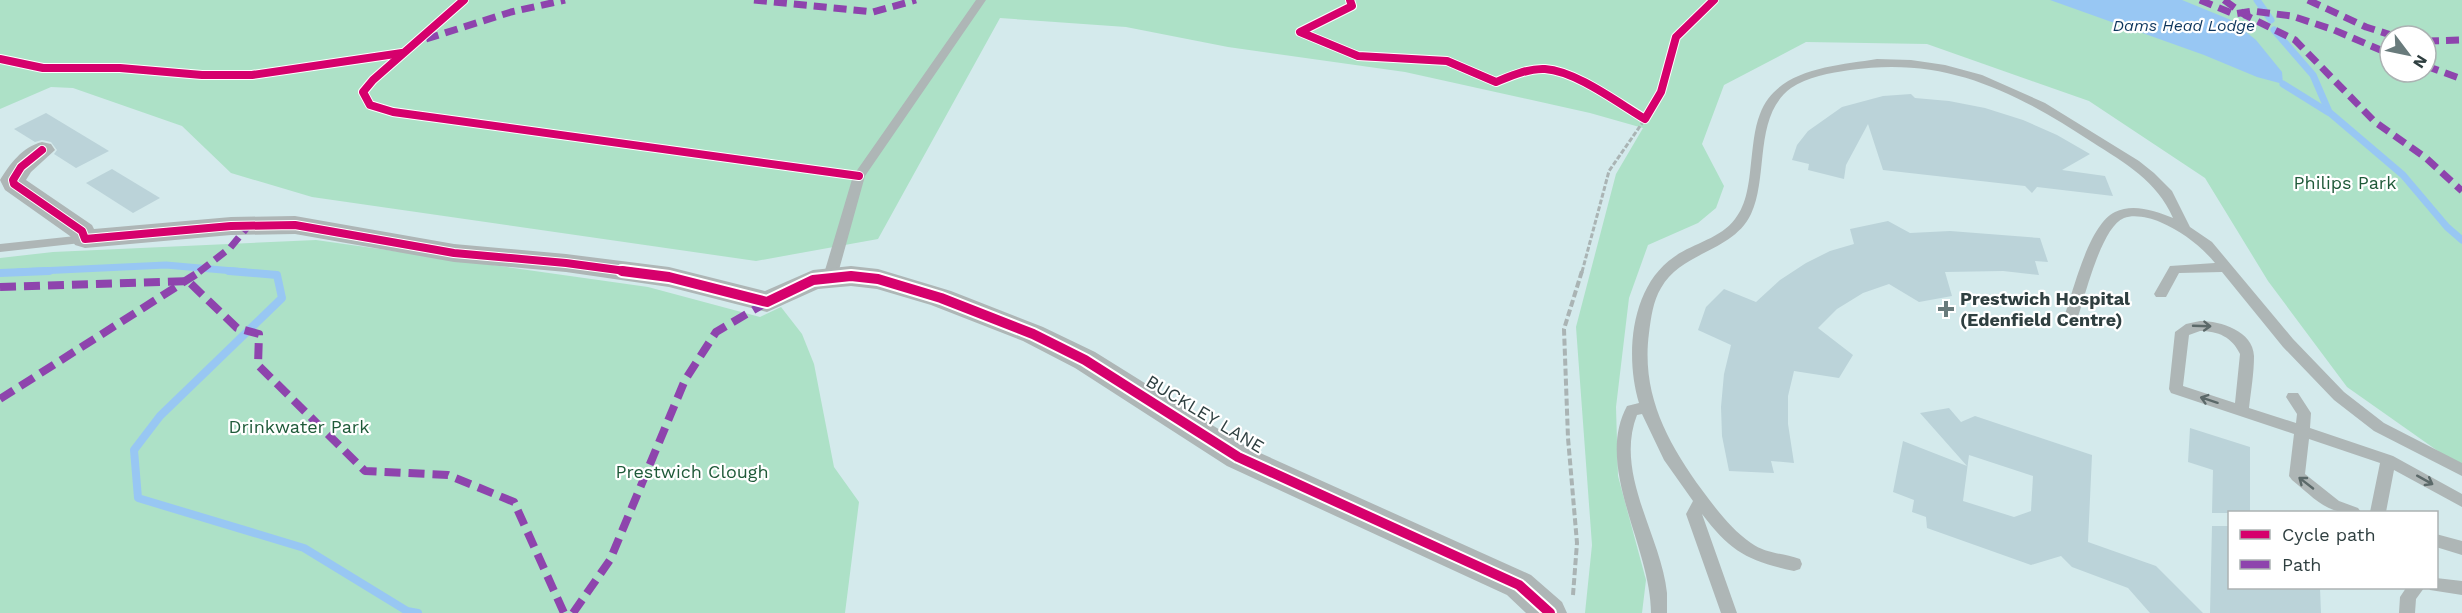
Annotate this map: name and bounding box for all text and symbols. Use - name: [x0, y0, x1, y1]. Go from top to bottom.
- water label: Dams Head Lodge: [2113, 16, 2255, 35]
- north arrow: [2378, 24, 2438, 84]
- text: N: [2409, 52, 2431, 72]
- park label: Philips Park: [2294, 172, 2396, 193]
- place label: Prestwich Hospital (Edenfield Centre): [1960, 288, 2130, 330]
- marker: Prestwich Hospital (Edenfield Centre): [1937, 300, 1955, 318]
- one-way arrow: [2192, 321, 2212, 332]
- street label: BUCKLEY LANE: [1142, 370, 1268, 457]
- one-way arrow: [2200, 394, 2219, 405]
- park label: Drinkwater Park: [229, 416, 369, 437]
- park label: Prestwich Clough: [615, 461, 769, 482]
- one-way arrow: [2416, 475, 2433, 487]
- one-way arrow: [2298, 476, 2314, 489]
- legend: [2228, 511, 2438, 589]
- text: Cycle path: [2282, 524, 2376, 545]
- text: Path: [2282, 554, 2322, 575]

